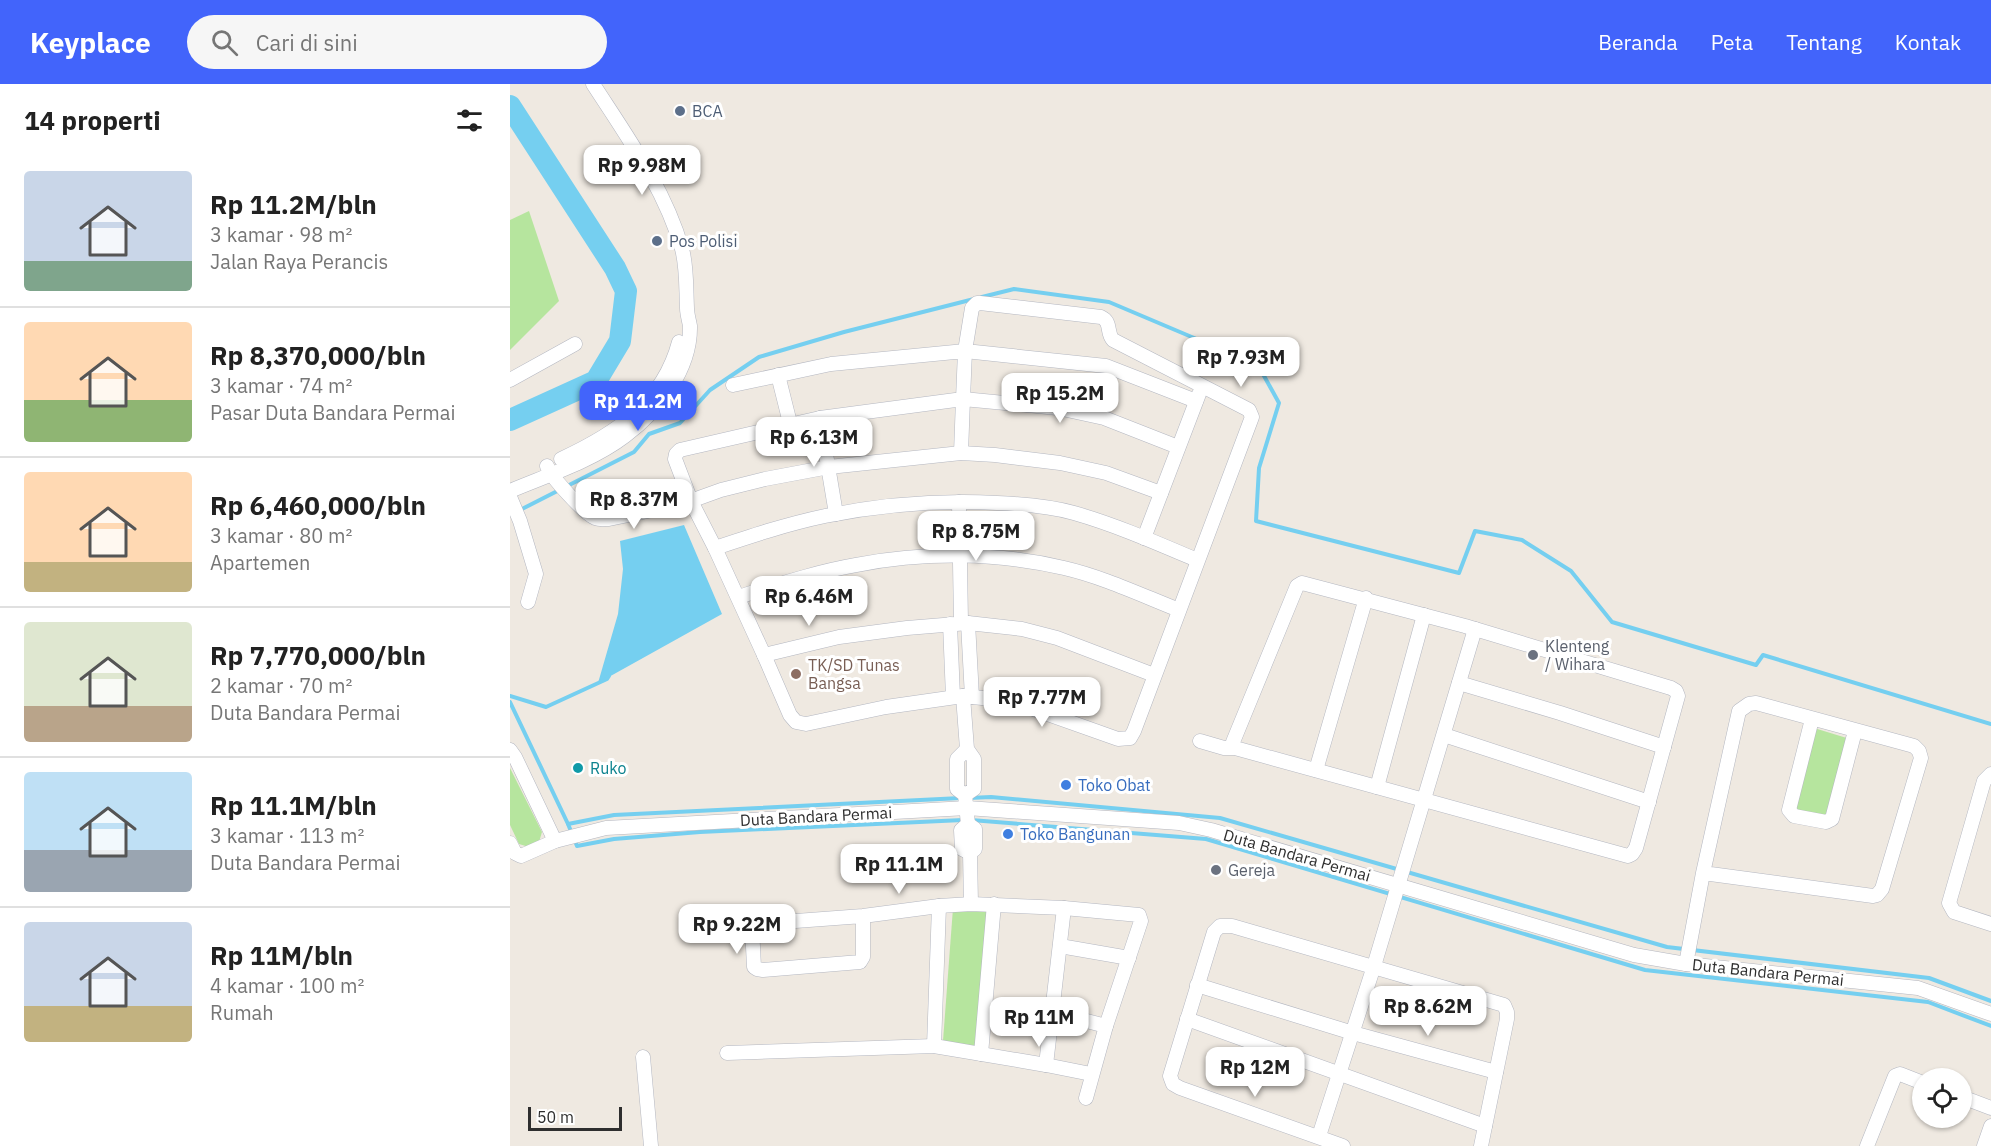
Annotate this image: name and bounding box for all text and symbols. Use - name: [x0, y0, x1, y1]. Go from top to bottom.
- search box: [187, 15, 607, 69]
- text: Keyplace: [30, 24, 151, 61]
- icon: search: [208, 26, 241, 59]
- text: Cari di sini: [256, 28, 358, 57]
- text: Beranda: [1598, 28, 1678, 56]
- text: Peta: [1711, 28, 1753, 56]
- text: Tentang: [1786, 28, 1862, 56]
- text: Kontak: [1895, 28, 1961, 56]
- place label: BCA: [692, 101, 723, 121]
- text: 14 properti: [24, 103, 161, 137]
- icon: filters: [453, 104, 486, 137]
- marker: BCA: [673, 104, 687, 118]
- pin: Rp 9.98M: [580, 145, 704, 196]
- text: Rp 9.98M: [598, 151, 686, 178]
- text: Rp 11.2M/bln: [210, 187, 377, 221]
- icon: home: [72, 195, 144, 267]
- text: 3 kamar · 98 m²: [210, 221, 352, 248]
- place label: Pos Polisi: [669, 231, 737, 251]
- marker: Pos Polisi: [650, 234, 664, 248]
- text: Jalan Raya Perancis: [210, 248, 388, 275]
- pin: Rp 7.93M: [1179, 337, 1303, 388]
- text: Rp 8,370,000/bln: [210, 338, 426, 372]
- text: Rp 7.93M: [1197, 343, 1285, 370]
- icon: home: [72, 346, 144, 418]
- text: 3 kamar · 74 m²: [210, 372, 352, 399]
- pin: Rp 15.2M: [998, 373, 1122, 424]
- text: Rp 15.2M: [1016, 379, 1104, 406]
- pin: Rp 11.2M: [576, 381, 700, 432]
- text: Rp 11.2M: [594, 387, 682, 414]
- text: Pasar Duta Bandara Permai: [210, 399, 456, 426]
- pin: Rp 6.13M: [752, 417, 876, 468]
- text: Rp 6.13M: [770, 423, 858, 450]
- pin: Rp 8.37M: [572, 479, 696, 530]
- text: Rp 8.37M: [590, 485, 678, 512]
- text: Rp 6,460,000/bln: [210, 488, 426, 522]
- icon: home: [72, 496, 144, 568]
- pin: Rp 8.75M: [914, 511, 1038, 562]
- text: Rp 8.75M: [932, 517, 1020, 544]
- text: 3 kamar · 80 m²: [210, 522, 352, 549]
- text: Apartemen: [210, 549, 310, 576]
- pin: Rp 6.46M: [747, 576, 871, 627]
- text: Rp 6.46M: [765, 582, 853, 609]
- place label: Klenteng / Wihara: [1545, 636, 1610, 674]
- text: Rp 7,770,000/bln: [210, 638, 426, 672]
- icon: home: [72, 646, 144, 718]
- marker: Klenteng / Wihara: [1526, 648, 1540, 662]
- place label: TK/SD Tunas Bangsa: [808, 655, 900, 693]
- marker: TK/SD Tunas Bangsa: [789, 667, 803, 681]
- text: 2 kamar · 70 m²: [210, 672, 352, 699]
- pin: Rp 7.77M: [980, 677, 1104, 728]
- text: Rp 7.77M: [998, 683, 1086, 710]
- text: Duta Bandara Permai: [210, 699, 400, 726]
- place label: Ruko: [590, 758, 626, 778]
- marker: Ruko: [571, 761, 585, 775]
- place label: Toko Obat: [1078, 775, 1151, 795]
- marker: Toko Obat: [1059, 778, 1073, 792]
- text: Rp 11.1M/bln: [210, 788, 377, 822]
- icon: home: [72, 796, 144, 868]
- street label: Duta Bandara Permai: [739, 802, 893, 830]
- text: 3 kamar · 113 m²: [210, 822, 364, 849]
- place label: Toko Bangunan: [1020, 824, 1130, 844]
- street label: Duta Bandara Permai: [1221, 824, 1373, 886]
- marker: Toko Bangunan: [1001, 827, 1015, 841]
- pin: Rp 11.1M: [837, 844, 961, 895]
- text: Duta Bandara Permai: [210, 849, 400, 876]
- text: Rp 11.1M: [855, 850, 943, 877]
- place label: Gereja: [1228, 860, 1275, 880]
- marker: Gereja: [1209, 863, 1223, 877]
- pin: Rp 9.22M: [675, 904, 799, 955]
- text: Rp 9.22M: [693, 910, 781, 937]
- text: Rp 11M/bln: [210, 938, 353, 972]
- icon: home: [72, 946, 144, 1018]
- street label: Duta Bandara Permai: [1691, 954, 1845, 990]
- text: 4 kamar · 100 m²: [210, 972, 364, 999]
- pin: Rp 8.62M: [1366, 986, 1490, 1037]
- text: Rp 8.62M: [1384, 992, 1472, 1019]
- pin: Rp 11M: [990, 997, 1088, 1048]
- text: Rumah: [210, 999, 274, 1026]
- text: Rp 11M: [1004, 1003, 1074, 1030]
- pin: Rp 12M: [1206, 1047, 1304, 1098]
- text: Rp 12M: [1220, 1053, 1290, 1080]
- map controls: [1912, 1068, 1972, 1128]
- button: locate: [1912, 1068, 1972, 1128]
- scale bar: [528, 1104, 622, 1132]
- text: 50 m: [537, 1107, 574, 1127]

